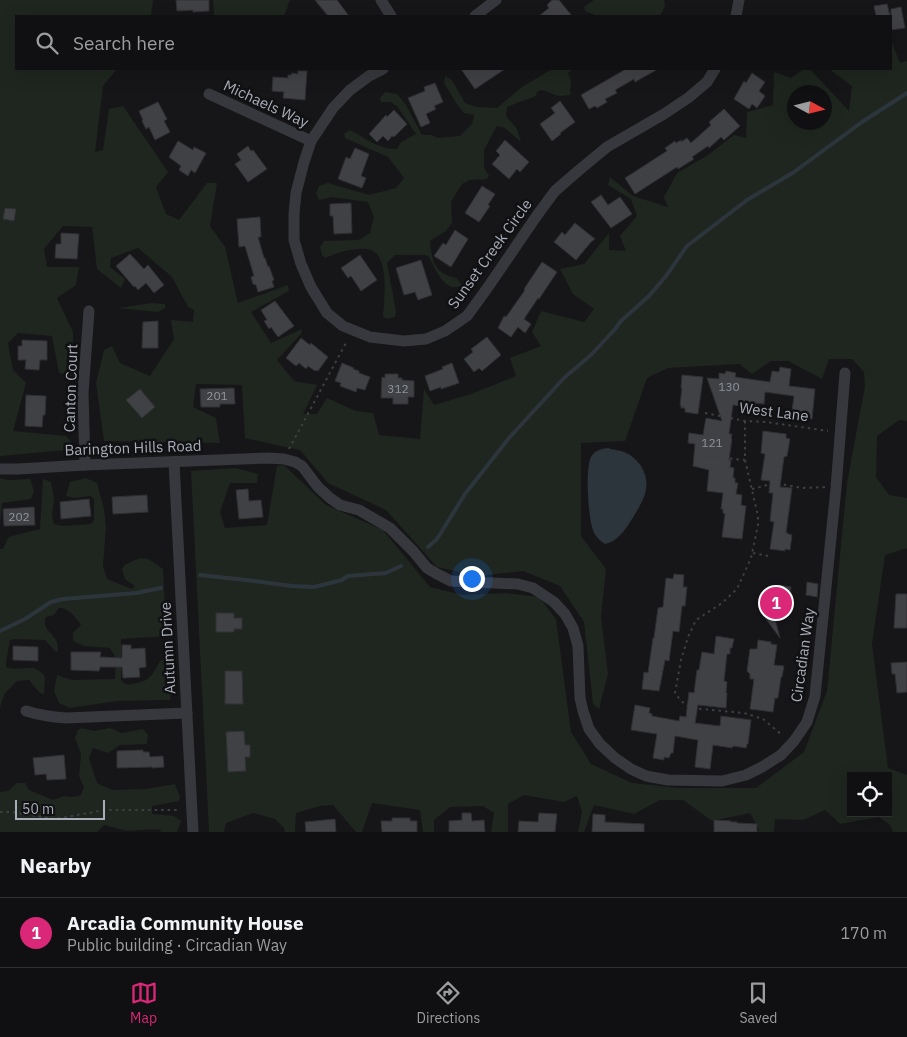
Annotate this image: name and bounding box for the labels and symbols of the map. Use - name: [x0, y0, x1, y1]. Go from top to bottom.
- street label: Michaels Way: [221, 76, 312, 132]
- north arrow: [787, 85, 832, 130]
- street label: Sunset Creek Circle: [443, 195, 536, 312]
- street label: Canton Court: [59, 343, 82, 433]
- house number: 130: [718, 379, 740, 394]
- house number: 312: [387, 381, 409, 396]
- house number: 201: [206, 388, 228, 403]
- street label: West Lane: [738, 398, 810, 425]
- house number: 121: [701, 435, 723, 450]
- street label: Barington Hills Road: [64, 436, 202, 459]
- house number: 202: [8, 509, 30, 524]
- your location: [459, 566, 485, 592]
- pin: 1: [760, 584, 792, 622]
- street label: Autumn Drive: [156, 602, 179, 694]
- street label: Circadian Way: [786, 606, 819, 703]
- scale bar: [15, 797, 105, 820]

